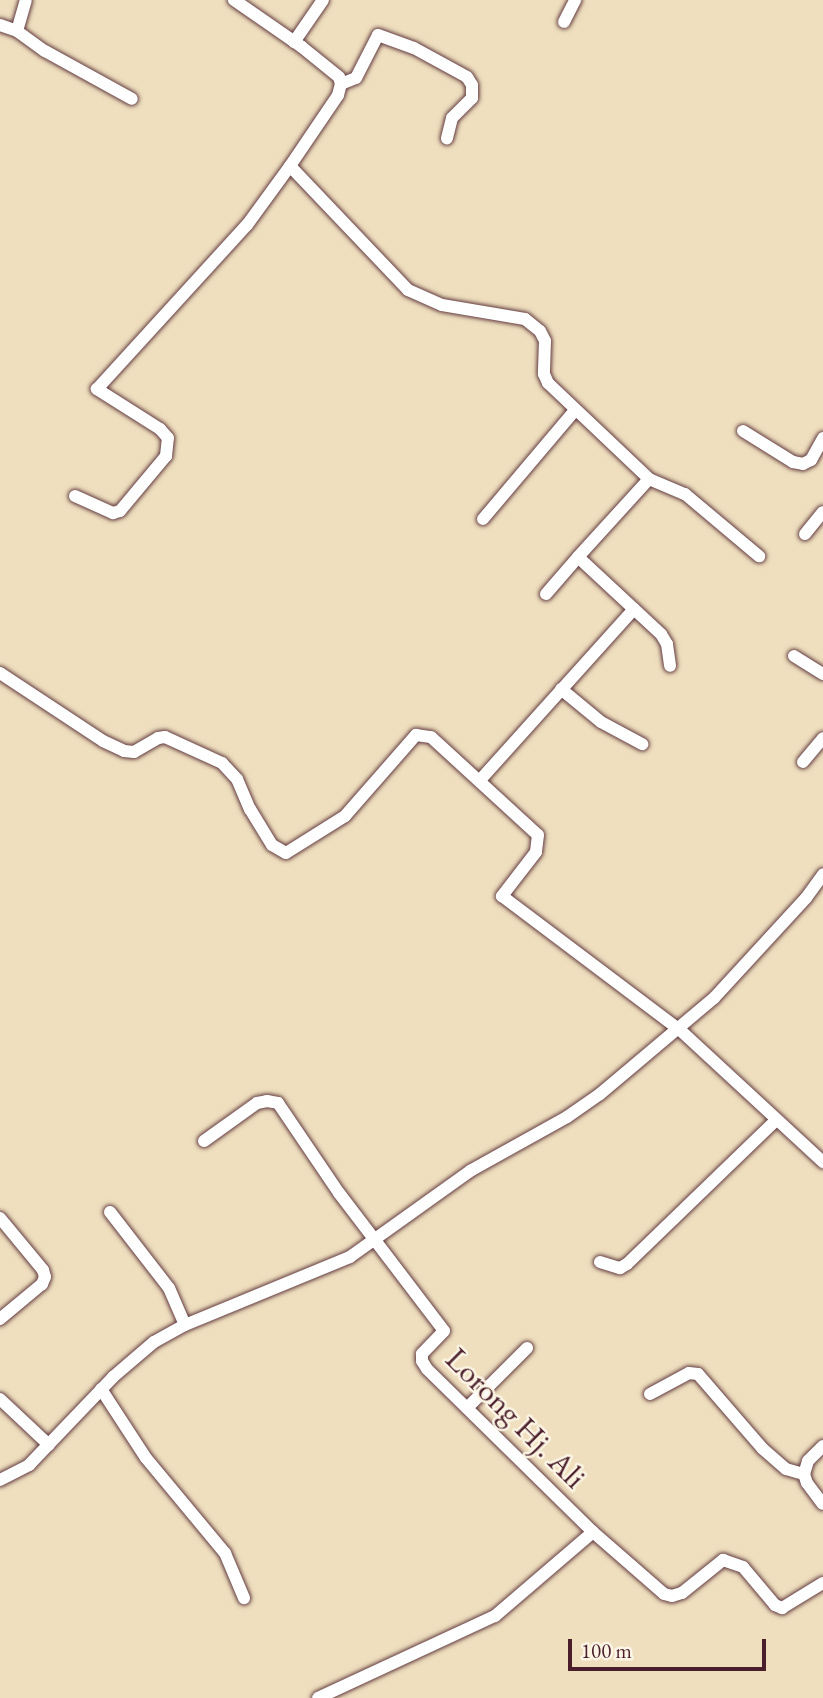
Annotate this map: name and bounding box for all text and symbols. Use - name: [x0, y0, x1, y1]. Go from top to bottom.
- street label: Lorong Hj. Ali: [438, 1340, 594, 1496]
- scale bar: [571, 1624, 769, 1668]
- text: 100 m: [581, 1637, 632, 1664]

